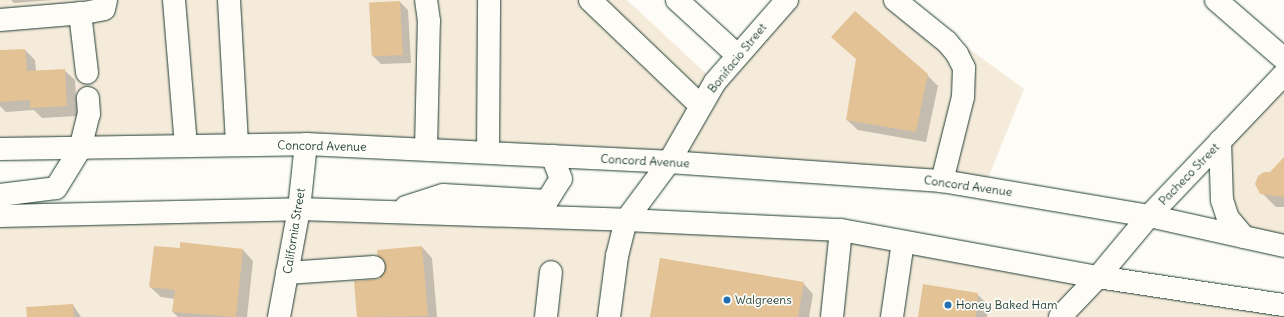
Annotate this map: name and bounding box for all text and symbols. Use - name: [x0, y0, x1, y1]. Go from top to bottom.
- street label: Bonifacio Street: [705, 20, 769, 96]
- street label: Concord Avenue: [277, 138, 367, 154]
- street label: Pacheco Street: [1156, 140, 1222, 208]
- street label: Concord Avenue: [600, 151, 690, 171]
- street label: Concord Avenue: [923, 173, 1013, 199]
- street label: California Street: [280, 187, 308, 275]
- place label: Walgreens: [735, 293, 792, 307]
- marker: Walgreens: [722, 295, 732, 305]
- place label: Honey Baked Ham: [956, 298, 1058, 312]
- marker: Honey Baked Ham: [943, 300, 953, 310]

